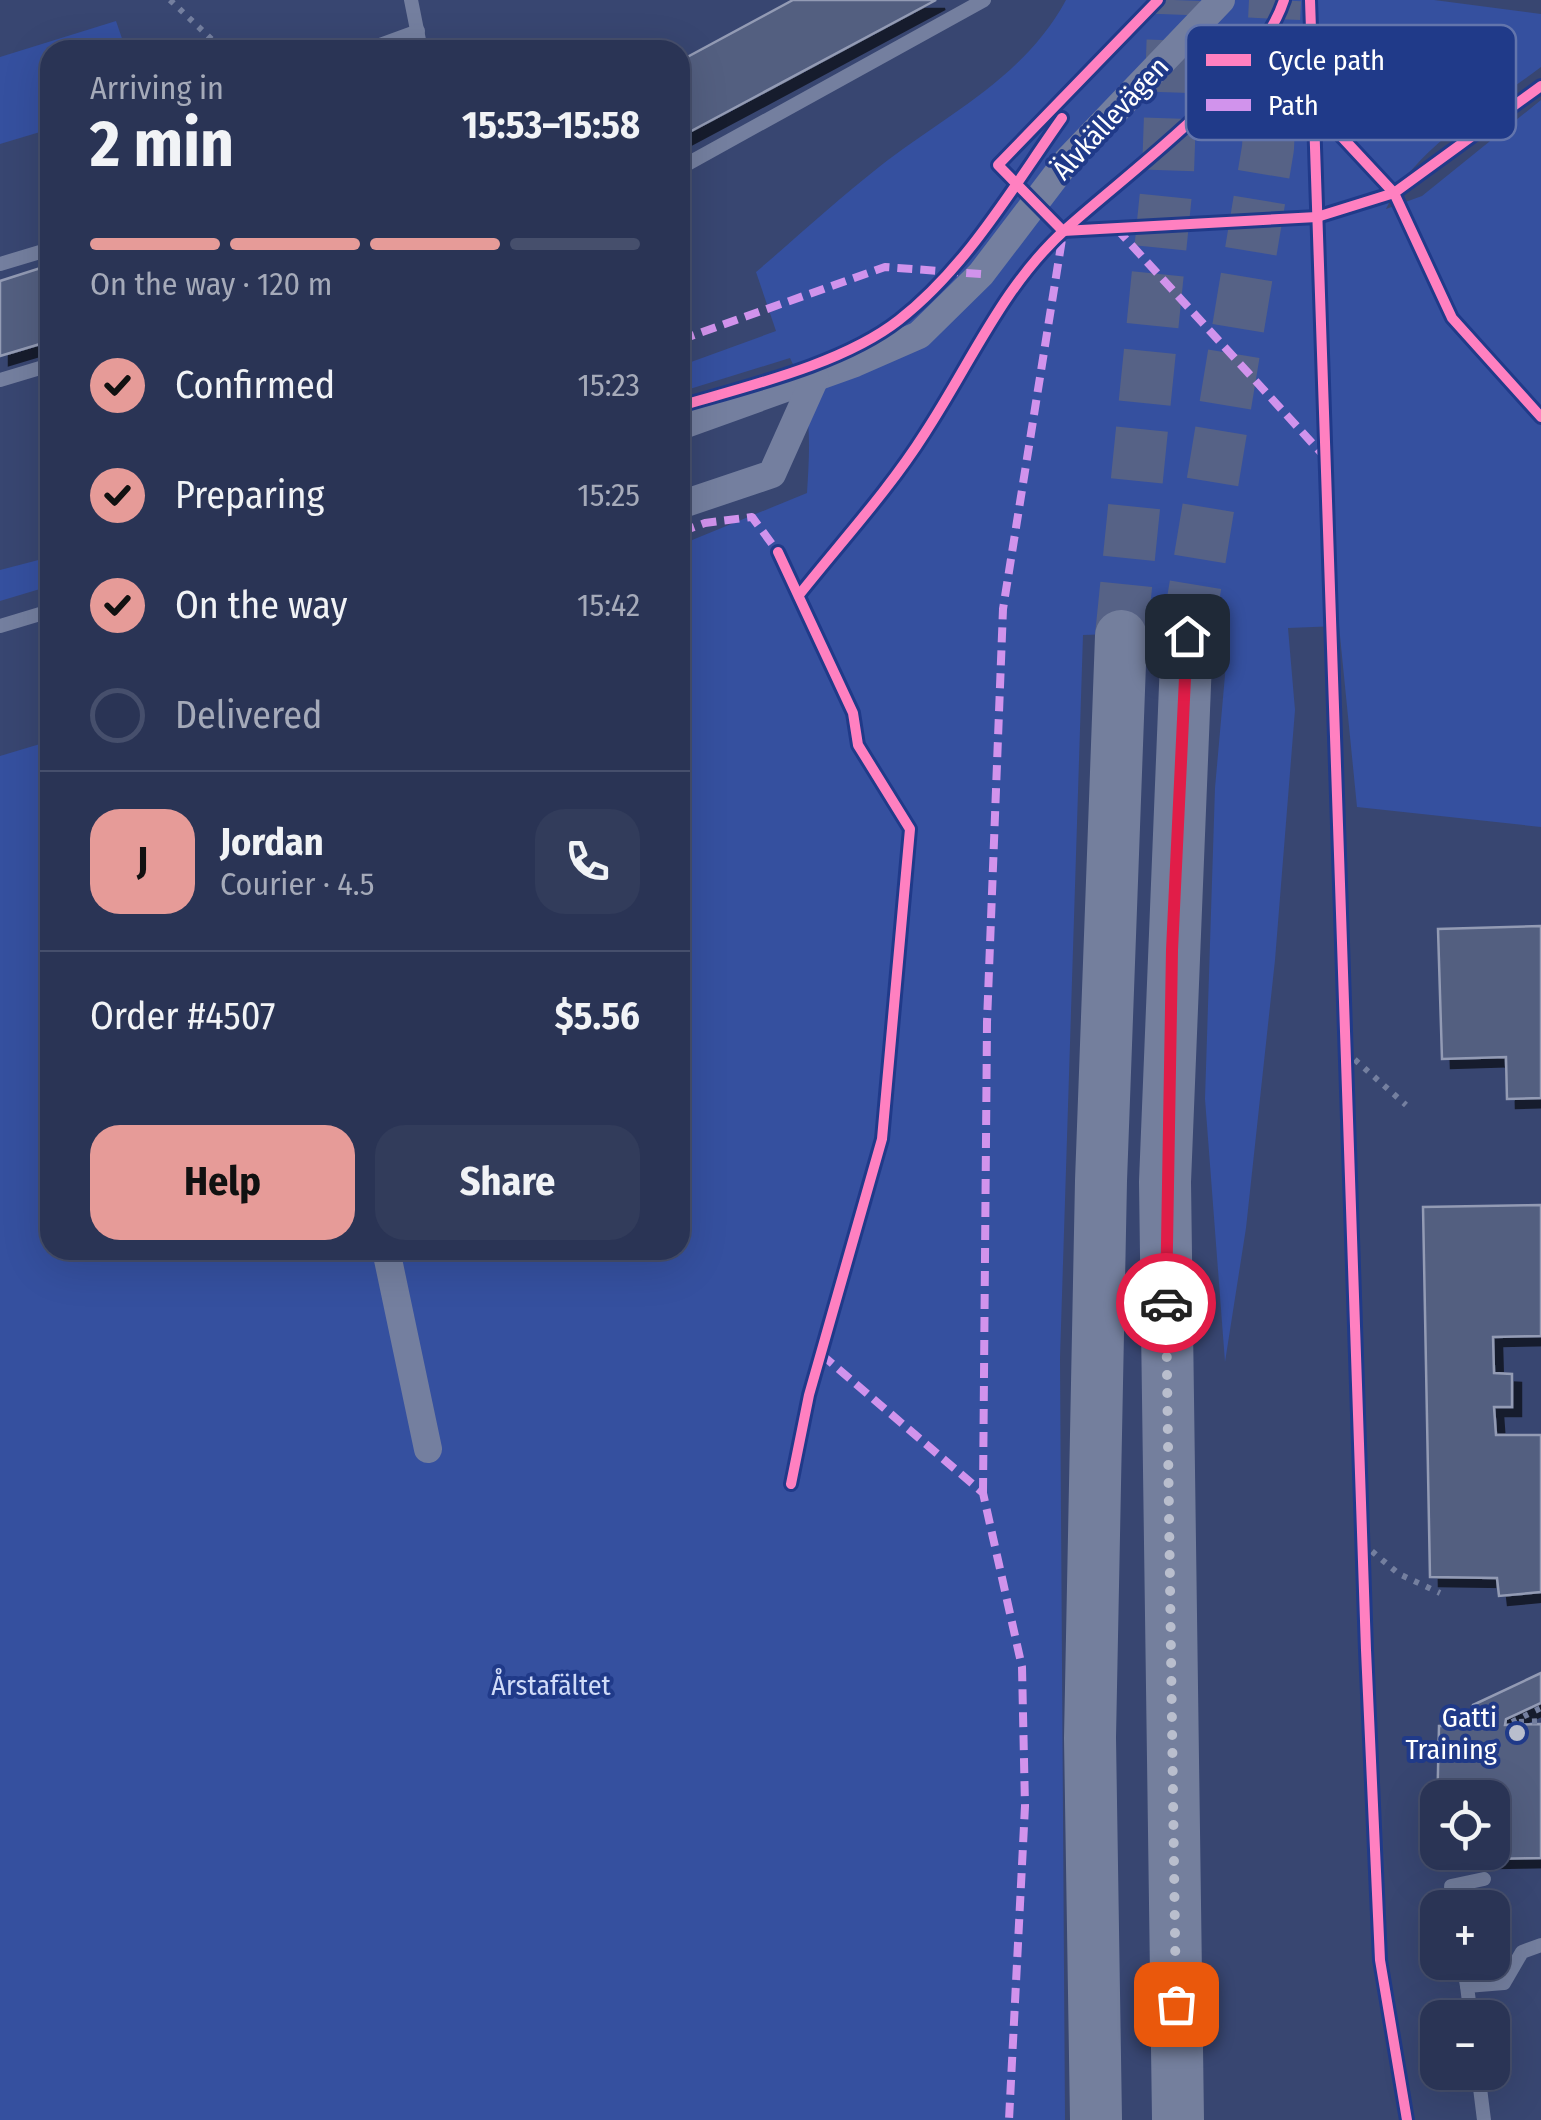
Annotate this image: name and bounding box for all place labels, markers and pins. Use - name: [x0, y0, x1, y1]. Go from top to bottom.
- pin: [1145, 594, 1230, 679]
- place label: Gatti Training: [1405, 1701, 1498, 1766]
- marker: Gatti Training: [1506, 1722, 1528, 1744]
- pin: [1134, 1962, 1219, 2047]

